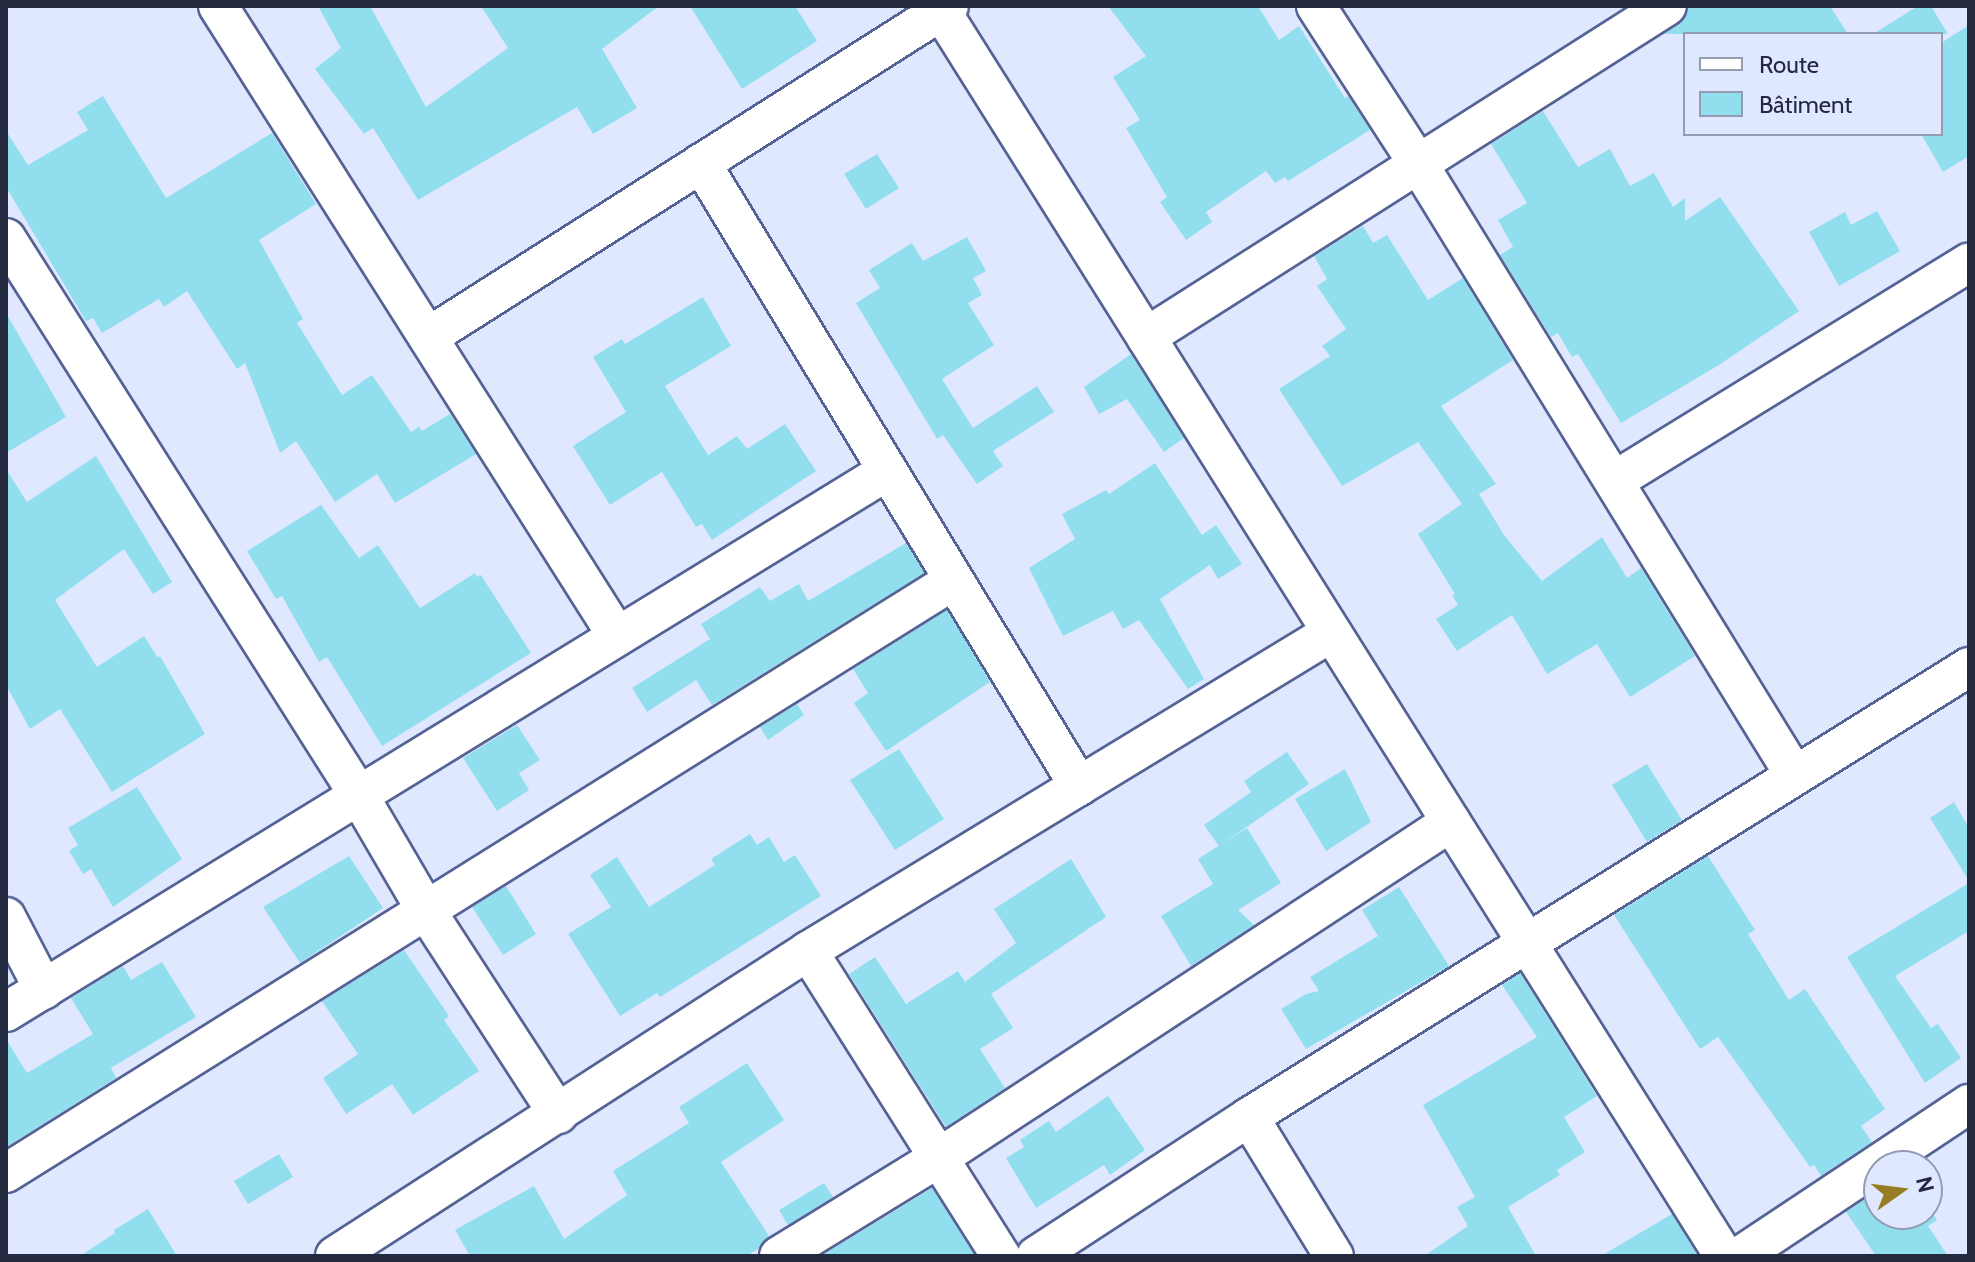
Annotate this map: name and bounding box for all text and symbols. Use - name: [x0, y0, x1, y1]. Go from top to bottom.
- legend: [1683, 32, 1943, 136]
- text: Route: [1759, 50, 1819, 79]
- text: Bâtiment: [1759, 90, 1852, 119]
- north arrow: [1863, 1150, 1943, 1230]
- text: N: [1910, 1174, 1940, 1195]

